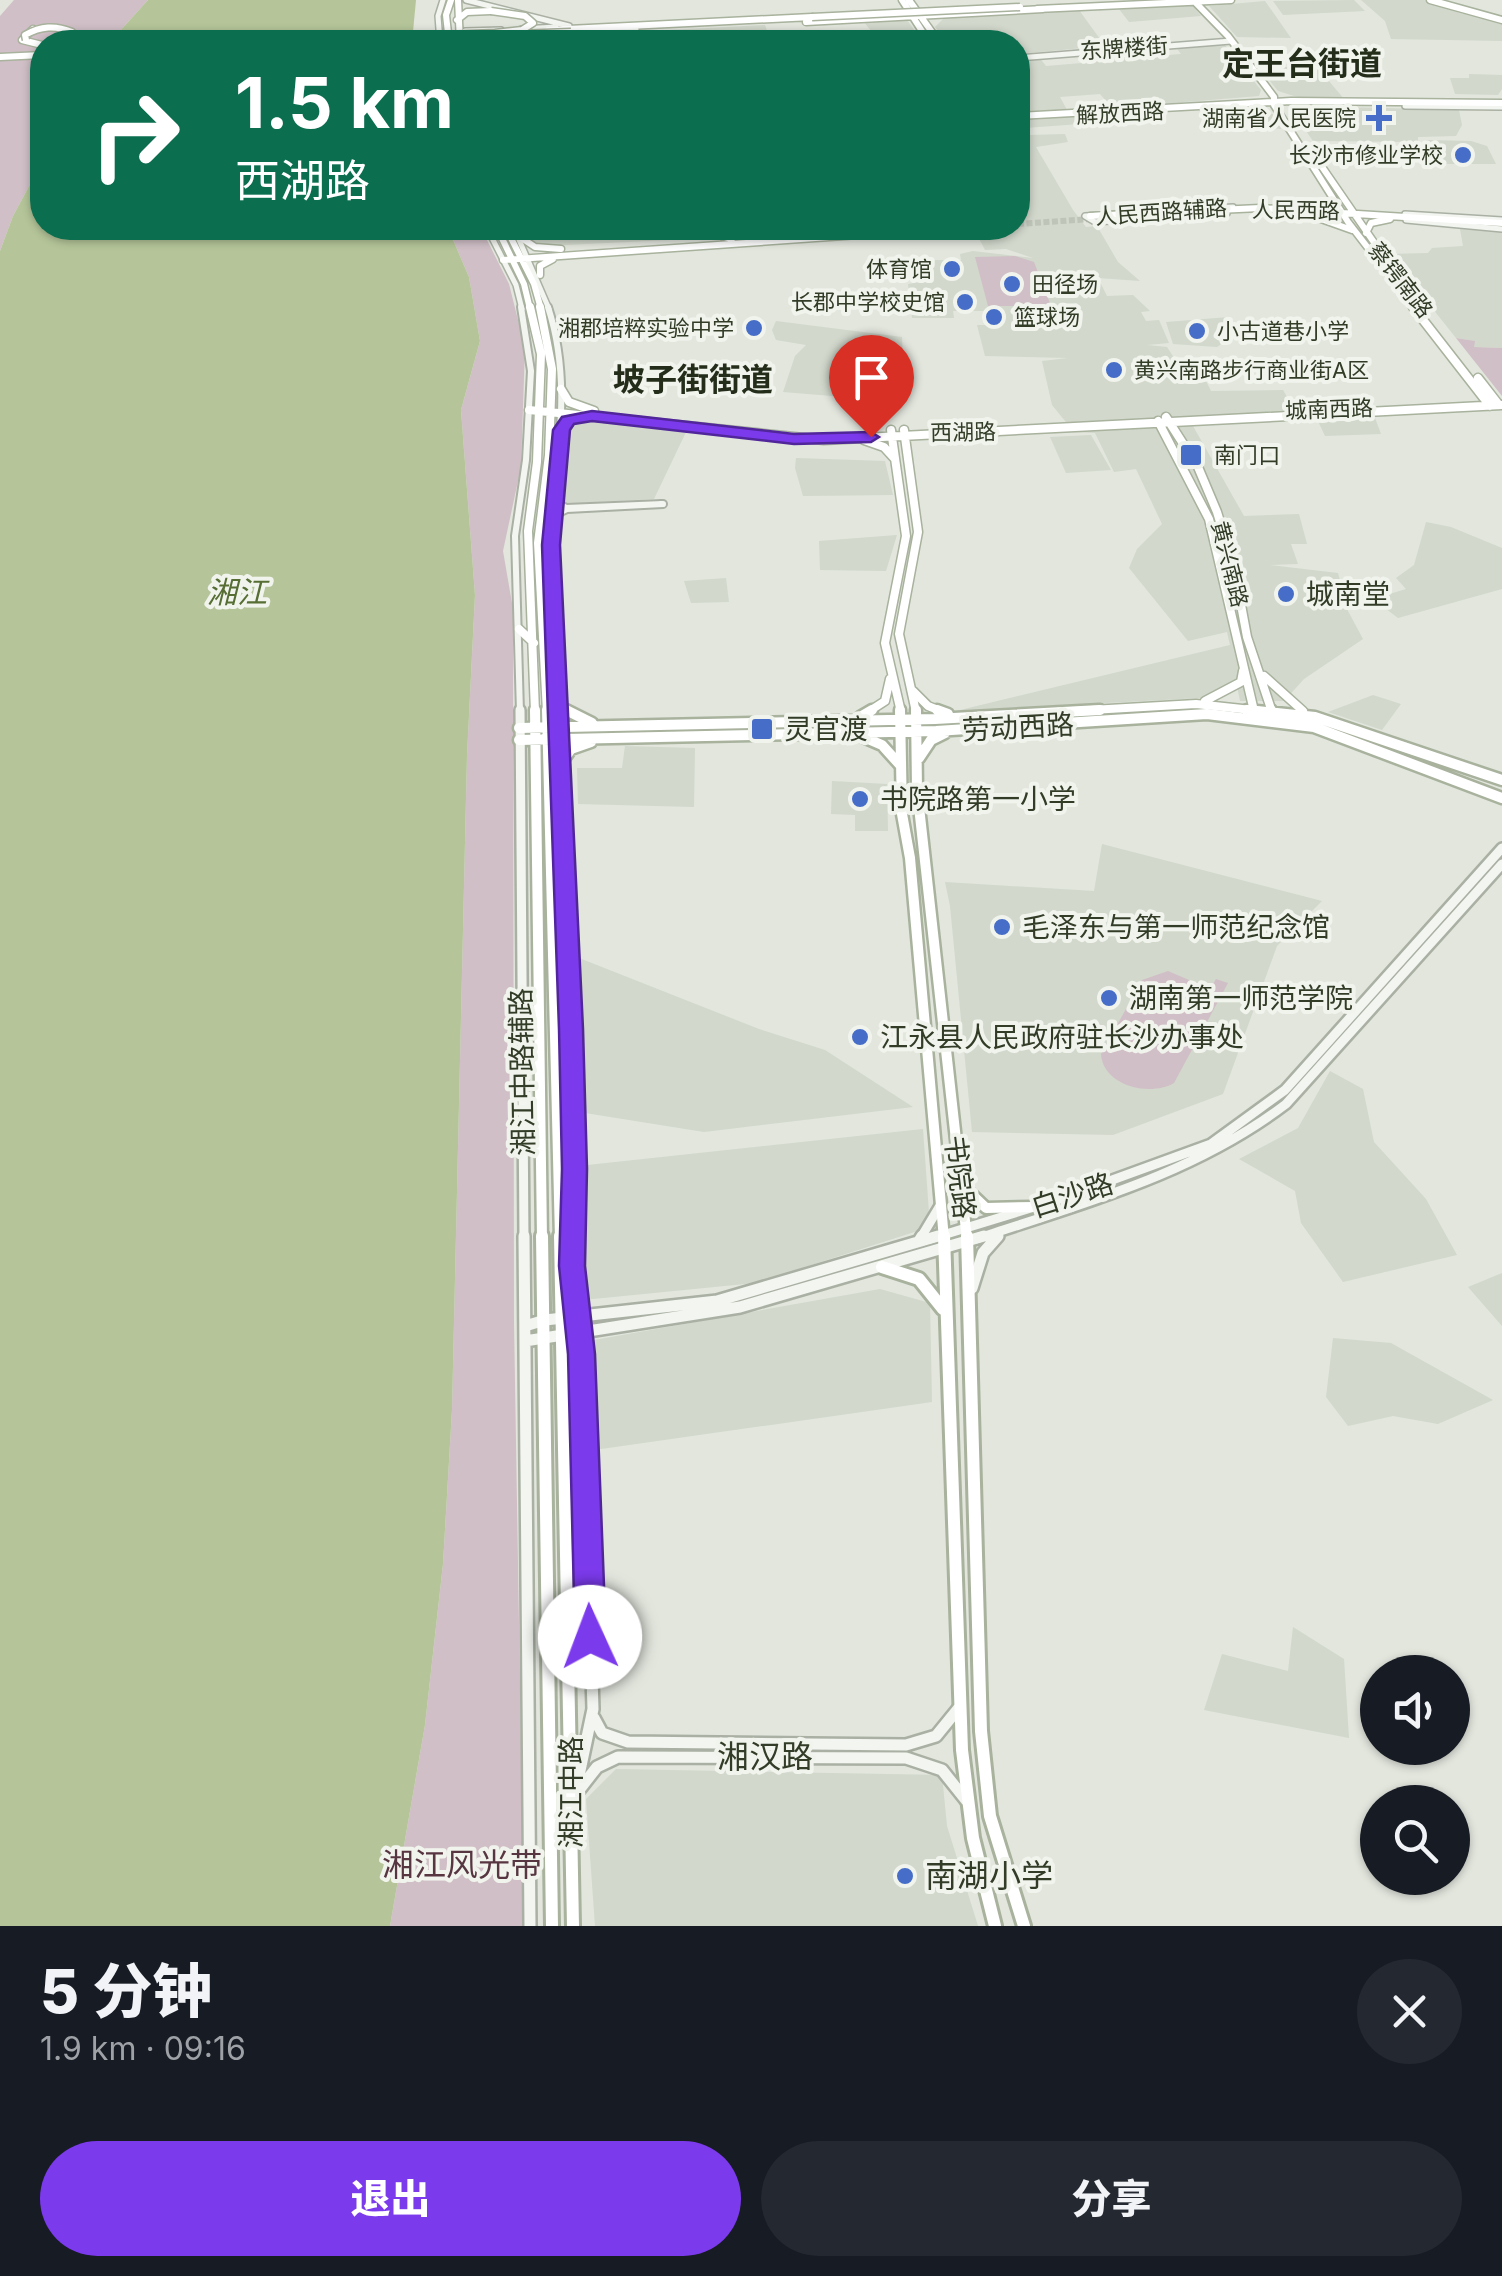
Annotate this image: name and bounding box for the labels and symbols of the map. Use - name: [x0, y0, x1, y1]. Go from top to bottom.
- street label: 东牌楼街: [1079, 32, 1169, 64]
- district label: 定王台街道: [1222, 44, 1382, 83]
- street label: 解放西路: [1075, 98, 1165, 128]
- place label: 湖南省人民医院: [1202, 105, 1356, 131]
- marker: 湖南省人民医院: [1366, 105, 1392, 131]
- place label: 长沙市修业学校: [1289, 142, 1443, 168]
- marker: 长沙市修业学校: [1452, 144, 1474, 166]
- street label: 人民西路辅路: [1094, 194, 1228, 230]
- street label: 人民西路: [1252, 196, 1340, 224]
- street label: 蔡锷南路: [1364, 237, 1438, 323]
- place label: 体育馆: [866, 256, 932, 282]
- marker: 体育馆: [941, 258, 963, 280]
- place label: 田径场: [1032, 271, 1098, 297]
- marker: 田径场: [1001, 273, 1023, 295]
- place label: 长郡中学校史馆: [791, 289, 945, 315]
- marker: 长郡中学校史馆: [954, 291, 976, 313]
- place label: 篮球场: [1014, 304, 1080, 330]
- marker: 篮球场: [983, 306, 1005, 328]
- place label: 湘郡培粹实验中学: [558, 315, 734, 341]
- marker: 湘郡培粹实验中学: [743, 317, 765, 339]
- place label: 小古道巷小学: [1217, 318, 1349, 344]
- marker: 小古道巷小学: [1186, 320, 1208, 342]
- pin: [829, 335, 914, 438]
- place label: 黄兴南路步行商业街A区: [1134, 357, 1369, 383]
- marker: 黄兴南路步行商业街A区: [1103, 359, 1125, 381]
- district label: 坡子街街道: [613, 360, 773, 399]
- street label: 城南西路: [1285, 394, 1373, 424]
- street label: 西湖路: [930, 418, 996, 446]
- marker: 南门口: [1178, 442, 1204, 468]
- place label: 南门口: [1214, 442, 1280, 468]
- street label: 黄兴南路: [1207, 518, 1253, 610]
- water label: 湘江: [207, 574, 270, 610]
- place label: 城南堂: [1306, 577, 1390, 611]
- marker: 城南堂: [1275, 583, 1297, 605]
- street label: 劳动西路: [961, 707, 1075, 747]
- place label: 灵官渡: [784, 712, 868, 746]
- marker: 灵官渡: [749, 716, 775, 742]
- place label: 书院路第一小学: [880, 782, 1076, 816]
- marker: 书院路第一小学: [849, 788, 871, 810]
- place label: 毛泽东与第一师范纪念馆: [1022, 910, 1330, 944]
- marker: 毛泽东与第一师范纪念馆: [991, 916, 1013, 938]
- place label: 湖南第一师范学院: [1129, 981, 1353, 1015]
- marker: 湖南第一师范学院: [1098, 987, 1120, 1009]
- street label: 湘江中路辅路: [504, 988, 540, 1156]
- place label: 江永县人民政府驻长沙办事处: [880, 1020, 1244, 1054]
- marker: 江永县人民政府驻长沙办事处: [849, 1026, 871, 1048]
- street label: 书院路: [938, 1133, 982, 1221]
- street label: 白沙路: [1027, 1166, 1117, 1224]
- position arrow: [538, 1585, 642, 1689]
- street label: 湘江中路: [554, 1736, 588, 1848]
- street label: 湘汉路: [717, 1737, 813, 1776]
- park label: 湘江风光带: [382, 1845, 542, 1884]
- place label: 南湖小学: [925, 1856, 1053, 1895]
- marker: 南湖小学: [894, 1865, 916, 1887]

